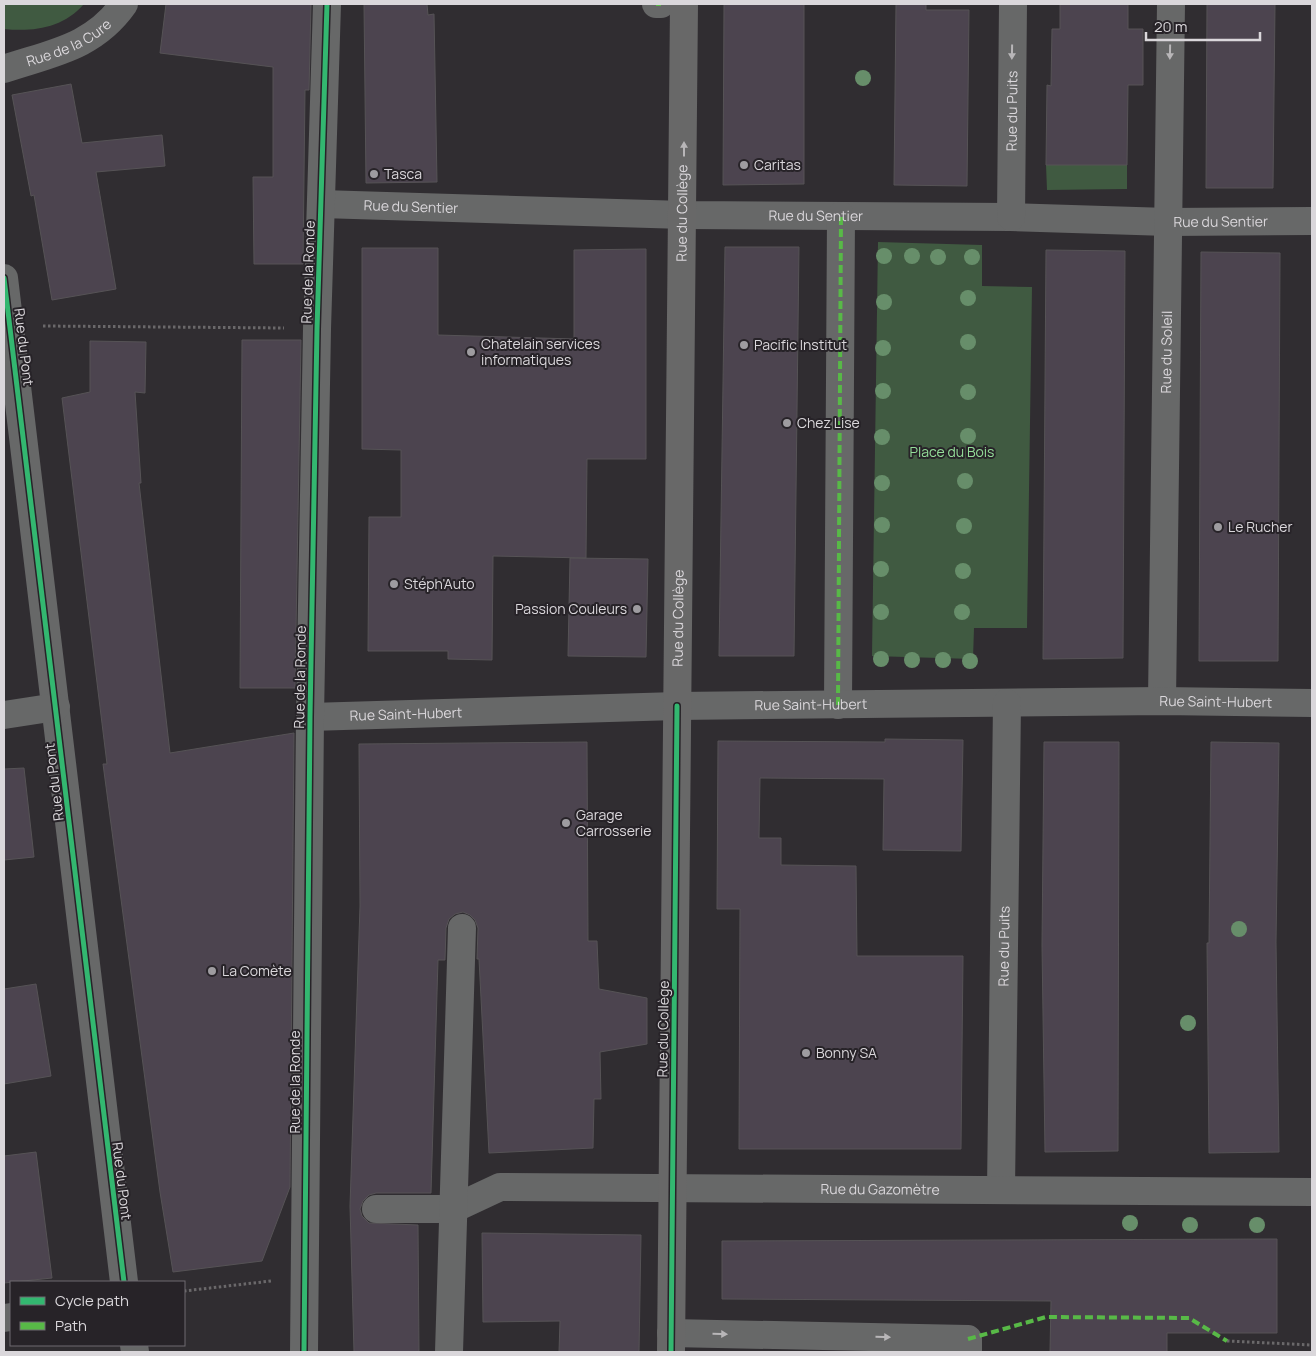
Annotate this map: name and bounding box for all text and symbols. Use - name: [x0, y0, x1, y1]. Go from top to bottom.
- scale bar: [1146, 10, 1260, 42]
- street label: Rue de la Cure: [24, 14, 115, 70]
- text: 20 m: [1154, 16, 1187, 37]
- one-way arrow: [1008, 45, 1016, 61]
- one-way arrow: [1166, 45, 1174, 61]
- street label: Rue du Puits: [1002, 71, 1021, 151]
- one-way arrow: [680, 140, 688, 156]
- place label: Caritas: [754, 155, 801, 174]
- marker: Caritas: [738, 159, 750, 171]
- place label: Tasca: [384, 164, 422, 183]
- street label: Rue du Collège: [672, 164, 691, 262]
- marker: Tasca: [368, 168, 380, 180]
- street label: Rue du Sentier: [363, 195, 459, 217]
- street label: Rue du Sentier: [768, 206, 863, 225]
- street label: Rue du Sentier: [1173, 211, 1268, 231]
- street label: Rue de la Ronde: [296, 220, 319, 324]
- street label: Rue du Pont: [10, 307, 39, 387]
- street label: Rue du Soleil: [1156, 311, 1176, 393]
- place label: Chatelain services informatiques: [481, 334, 600, 369]
- place label: Pacific Institut: [754, 335, 847, 354]
- marker: Pacific Institut: [738, 339, 750, 351]
- marker: Chatelain services informatiques: [465, 346, 477, 358]
- place label: Chez Lise: [797, 413, 860, 432]
- marker: Chez Lise: [781, 417, 793, 429]
- park label: Place du Bois: [910, 442, 994, 461]
- place label: Le Rucher: [1228, 517, 1293, 536]
- marker: Le Rucher: [1212, 521, 1224, 533]
- street label: Rue du Collège: [668, 569, 688, 667]
- place label: Stéph'Auto: [404, 574, 475, 593]
- marker: Stéph'Auto: [388, 578, 400, 590]
- place label: Passion Couleurs: [515, 599, 627, 618]
- marker: Passion Couleurs: [631, 603, 643, 615]
- street label: Rue de la Ronde: [289, 625, 310, 729]
- street label: Rue Saint-Hubert: [1159, 691, 1273, 711]
- street label: Rue Saint-Hubert: [754, 694, 868, 714]
- street label: Rue Saint-Hubert: [349, 702, 463, 725]
- street label: Rue du Pont: [39, 742, 68, 822]
- place label: Garage Carrosserie: [576, 805, 651, 840]
- marker: Garage Carrosserie: [560, 817, 572, 829]
- street label: Rue du Puits: [994, 906, 1014, 986]
- place label: La Comète: [222, 961, 292, 980]
- marker: La Comète: [206, 965, 218, 977]
- street label: Rue du Collège: [652, 980, 673, 1078]
- street label: Rue de la Ronde: [285, 1030, 304, 1134]
- place label: Bonny SA: [816, 1043, 877, 1062]
- marker: Bonny SA: [800, 1047, 812, 1059]
- street label: Rue du Pont: [108, 1141, 137, 1221]
- street label: Rue du Gazomètre: [820, 1179, 940, 1199]
- legend: [10, 1281, 185, 1346]
- text: Cycle path: [55, 1290, 129, 1311]
- text: Path: [55, 1315, 87, 1336]
- one-way arrow: [712, 1331, 728, 1339]
- one-way arrow: [875, 1333, 891, 1341]

